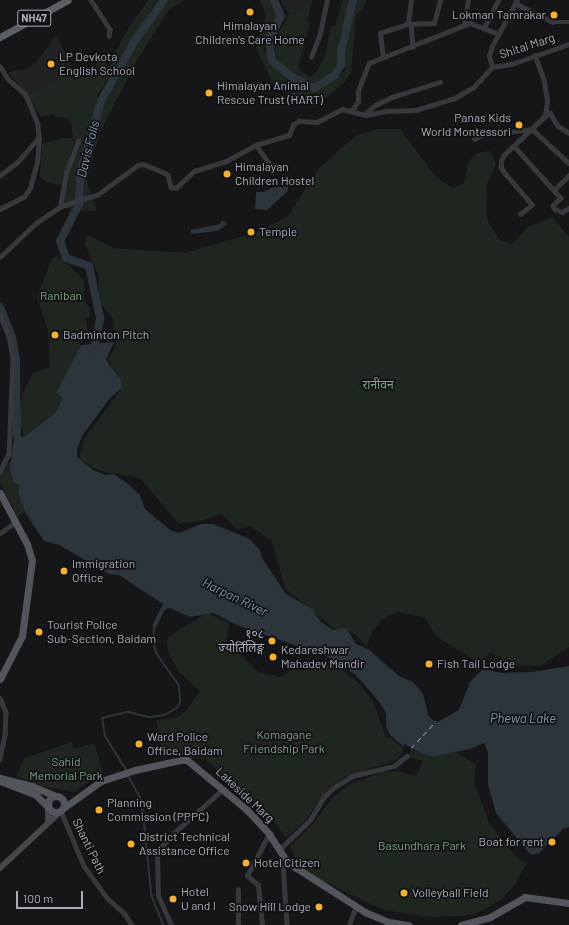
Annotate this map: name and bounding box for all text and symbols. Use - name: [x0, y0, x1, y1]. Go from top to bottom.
- marker: Himalayan Children's Care Home: [245, 7, 255, 17]
- place label: Lokman Tamrakar: [452, 8, 546, 22]
- road number: NH47: [17, 9, 51, 27]
- marker: Lokman Tamrakar: [549, 10, 559, 20]
- place label: Himalayan Children's Care Home: [195, 19, 305, 47]
- street label: Shital Marg: [497, 30, 557, 62]
- place label: LP Devkota English School: [59, 50, 135, 78]
- marker: LP Devkota English School: [46, 59, 56, 69]
- place label: Himalayan Animal Rescue Trust (HART): [217, 79, 323, 107]
- marker: Himalayan Animal Rescue Trust (HART): [204, 88, 214, 98]
- place label: Panas Kids World Montessori: [421, 111, 511, 139]
- water label: Davis Falls: [73, 119, 103, 179]
- marker: Panas Kids World Montessori: [514, 120, 524, 130]
- place label: Himalayan Children Hostel: [235, 160, 314, 188]
- marker: Himalayan Children Hostel: [222, 169, 232, 179]
- place label: Temple: [259, 225, 297, 239]
- marker: Temple: [246, 227, 256, 237]
- park label: Raniban: [40, 289, 82, 303]
- place label: Badminton Pitch: [63, 328, 149, 342]
- marker: Badminton Pitch: [50, 330, 60, 340]
- park label: रानीवन: [362, 378, 394, 392]
- place label: Immigration Office: [72, 557, 135, 585]
- marker: Immigration Office: [59, 566, 69, 576]
- water label: Harpan River: [200, 574, 270, 620]
- place label: Tourist Police Sub-Section, Baidam: [47, 618, 156, 646]
- marker: Tourist Police Sub-Section, Baidam: [34, 627, 44, 637]
- place label: १०८ ज्योर्तिलिङ्ग: [218, 627, 264, 655]
- marker: १०८ ज्योर्तिलिङ्ग: [267, 636, 277, 646]
- place label: Kedareshwar Mahadev Mandir: [281, 643, 364, 671]
- marker: Kedareshwar Mahadev Mandir: [268, 652, 278, 662]
- place label: Fish Tail Lodge: [437, 657, 515, 671]
- marker: Fish Tail Lodge: [424, 659, 434, 669]
- water label: Phewa Lake: [490, 710, 556, 726]
- park label: Komagane Friendship Park: [243, 728, 325, 756]
- place label: Ward Police Office, Baidam: [147, 730, 223, 758]
- marker: Ward Police Office, Baidam: [134, 739, 144, 749]
- park label: Sahid Memorial Park: [29, 755, 103, 783]
- street label: Lakeside Marg: [213, 764, 277, 826]
- place label: Planning Commission (PPPC): [107, 796, 208, 824]
- marker: Planning Commission (PPPC): [94, 805, 104, 815]
- street label: Shanti Path: [69, 816, 109, 876]
- place label: District Technical Assistance Office: [139, 830, 230, 858]
- place label: Boat for rent: [479, 835, 544, 849]
- marker: Boat for rent: [547, 837, 557, 847]
- marker: District Technical Assistance Office: [126, 839, 136, 849]
- park label: Basundhara Park: [378, 839, 466, 853]
- place label: Hotel Citizen: [254, 856, 320, 870]
- marker: Hotel Citizen: [241, 858, 251, 868]
- scale bar: [18, 883, 85, 909]
- place label: Hotel U and I: [181, 885, 216, 913]
- place label: Volleyball Field: [412, 886, 488, 900]
- marker: Volleyball Field: [399, 888, 409, 898]
- text: 100 m: [23, 891, 53, 905]
- marker: Hotel U and I: [168, 894, 178, 904]
- place label: Snow Hill Lodge: [229, 900, 311, 914]
- marker: Snow Hill Lodge: [314, 902, 324, 912]

